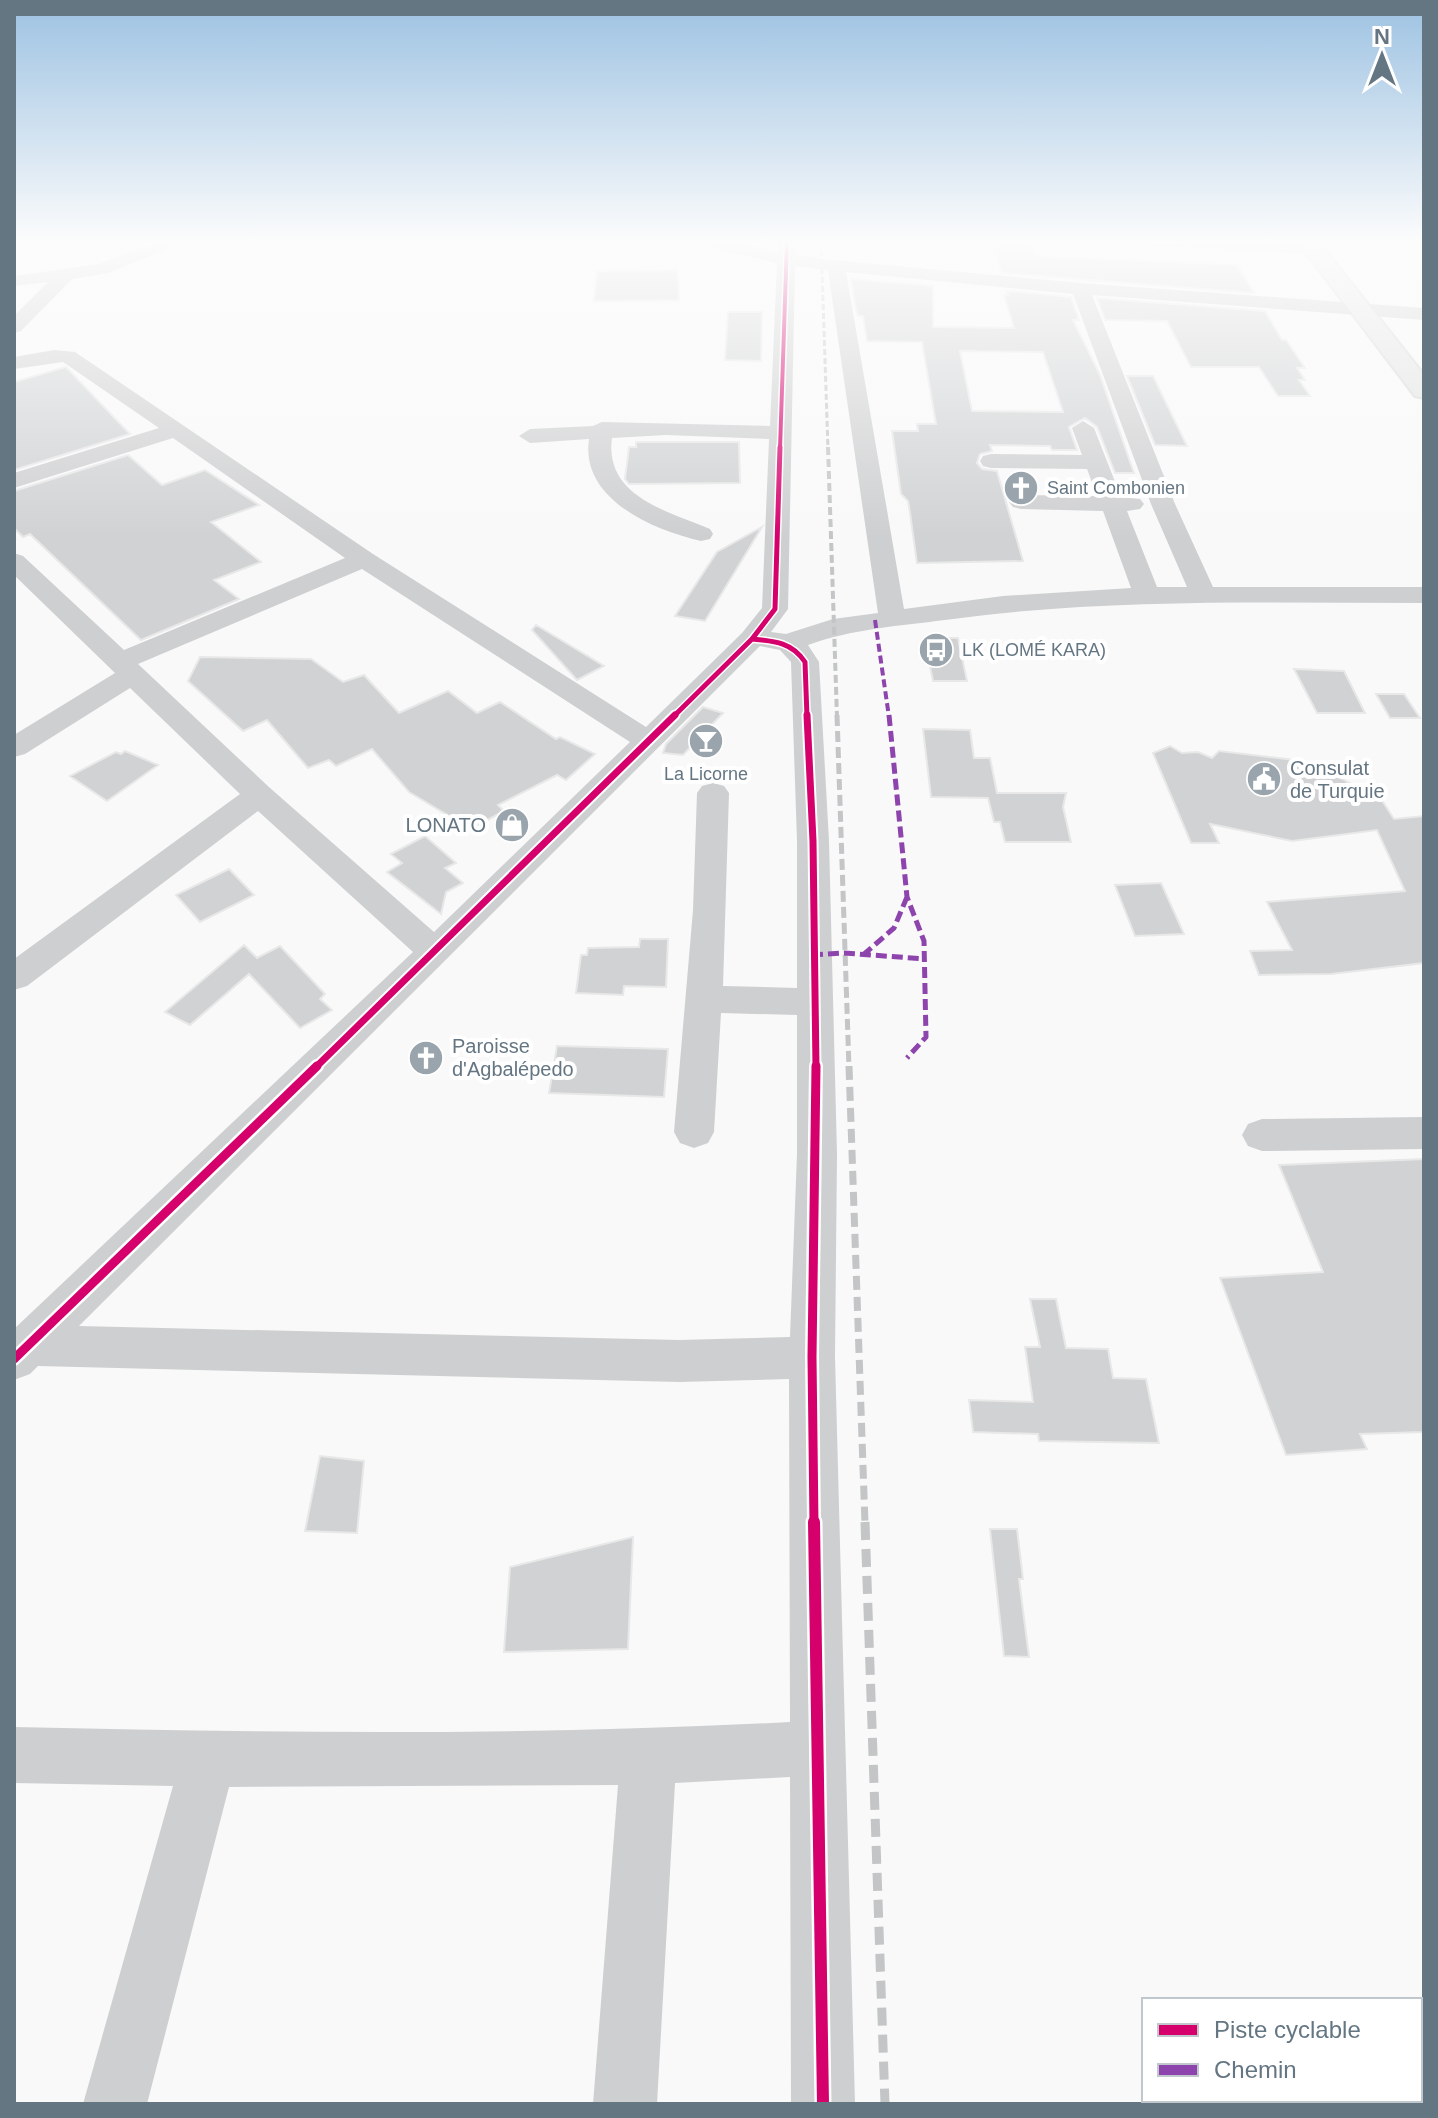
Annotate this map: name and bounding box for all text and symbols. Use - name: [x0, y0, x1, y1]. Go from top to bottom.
- north arrow: [1342, 16, 1422, 96]
- text: N: [1374, 24, 1390, 49]
- church icon: Saint Combonien: [1002, 469, 1040, 507]
- place label: Saint Combonien: [1047, 478, 1185, 498]
- bus stop icon: LK (LOMÉ KARA): [917, 631, 955, 669]
- place label: LK (LOMÉ KARA): [962, 640, 1106, 660]
- bar icon: La Licorne: [687, 722, 725, 760]
- place label: Consulat de Turquie: [1290, 757, 1385, 802]
- public building icon: Consulat de Turquie: [1245, 760, 1283, 798]
- place label: La Licorne: [664, 764, 748, 784]
- shop icon: LONATO: [493, 806, 531, 844]
- place label: LONATO: [406, 814, 486, 836]
- place label: Paroisse d'Agbalépedo: [452, 1035, 574, 1080]
- church icon: Paroisse d'Agbalépedo: [407, 1039, 445, 1077]
- legend: [1142, 1998, 1422, 2102]
- text: Piste cyclable: [1214, 2016, 1361, 2043]
- text: Chemin: [1214, 2056, 1297, 2083]

